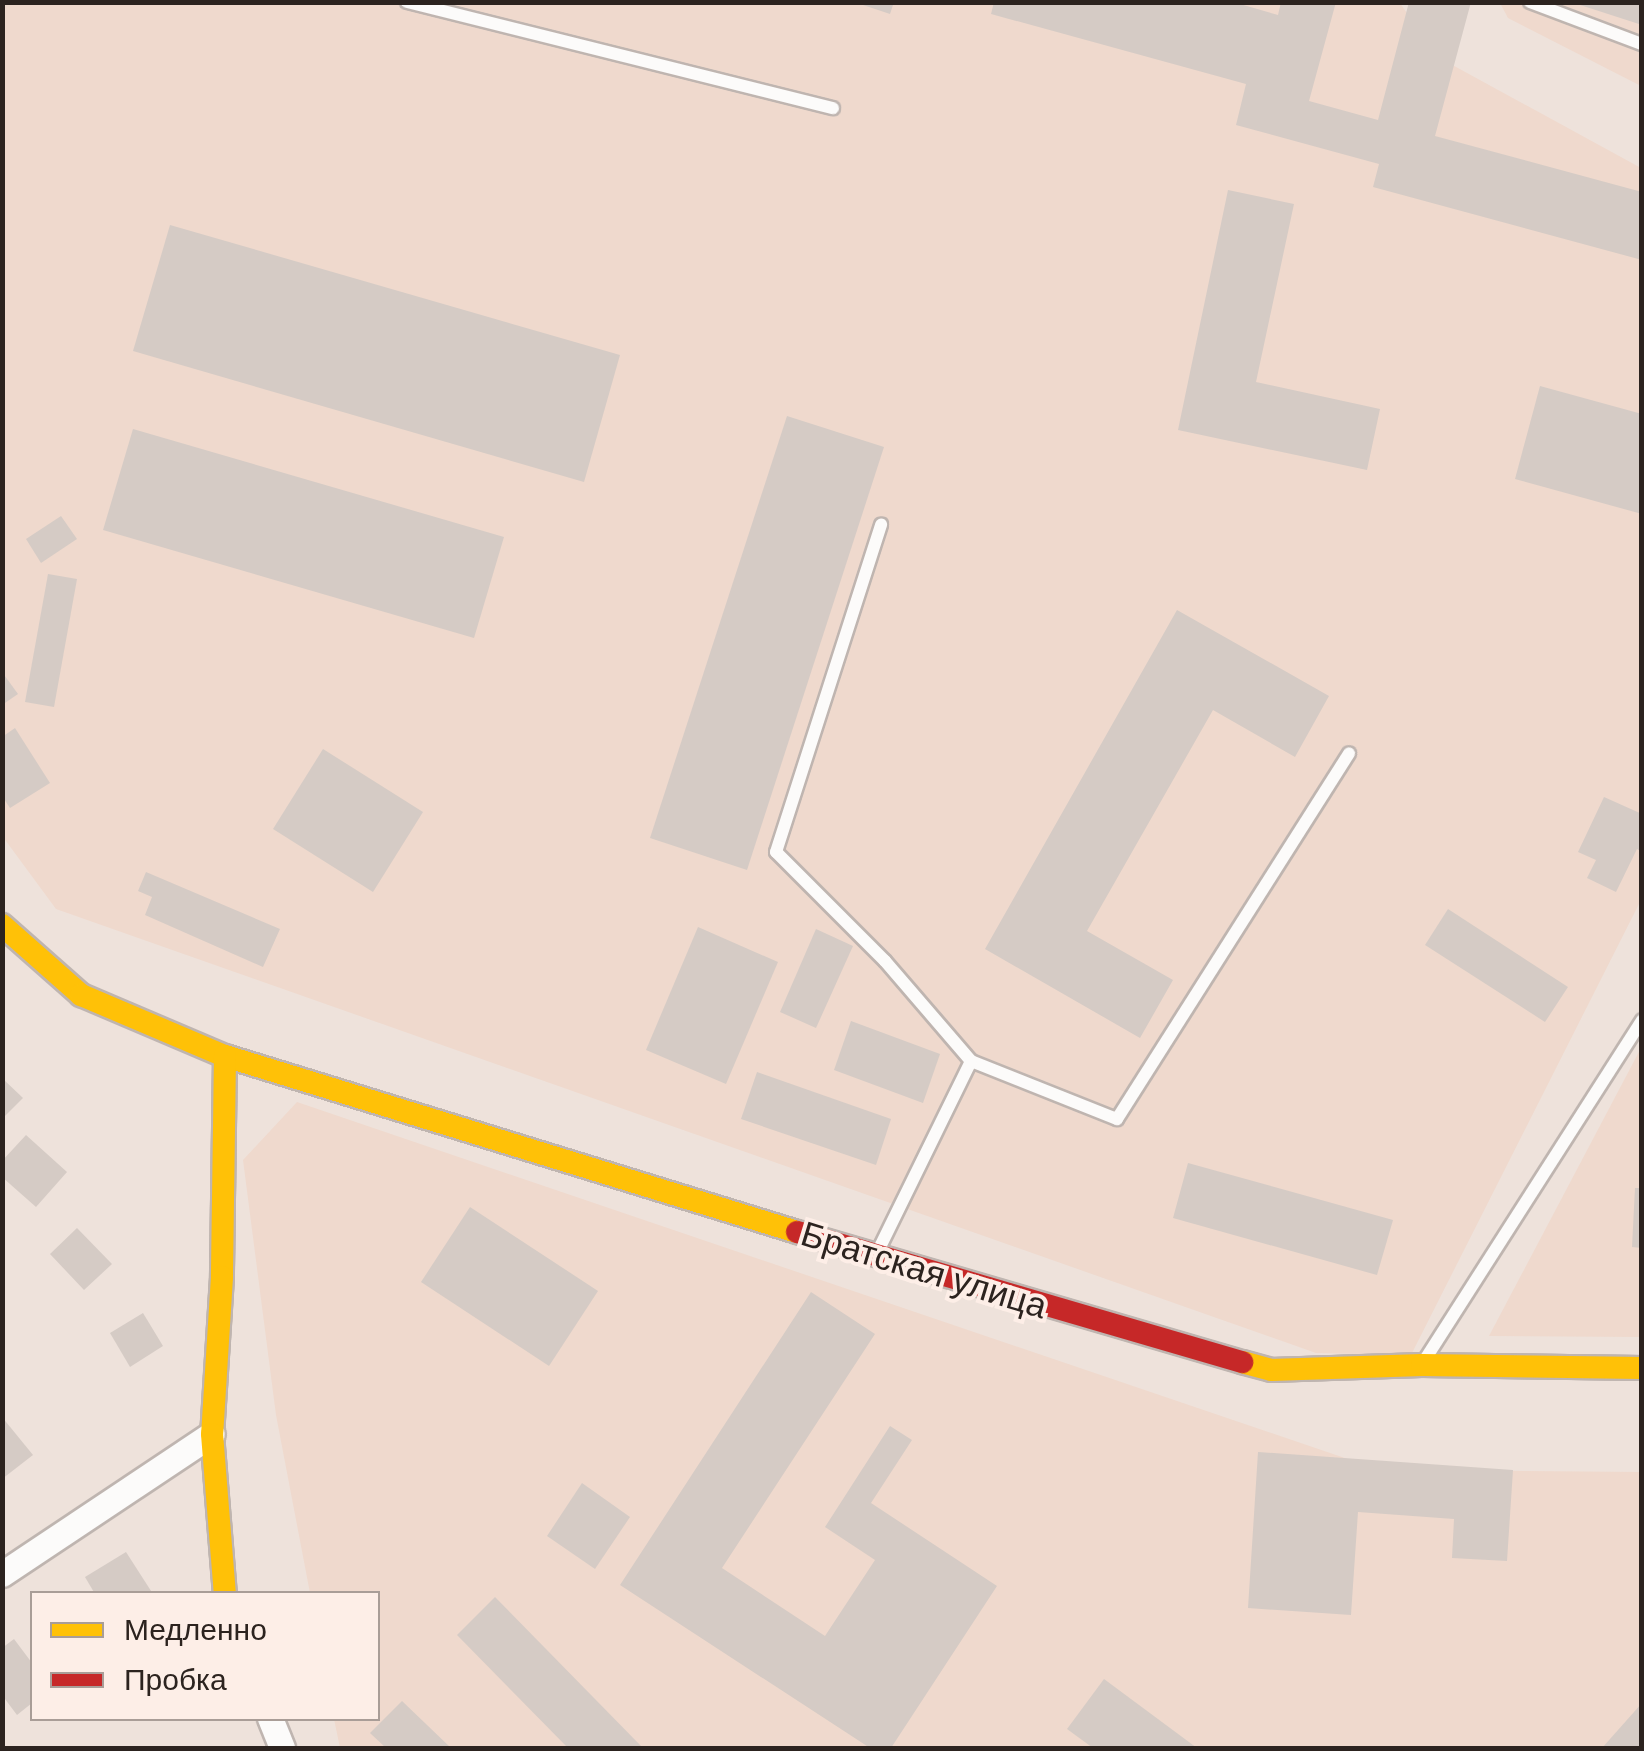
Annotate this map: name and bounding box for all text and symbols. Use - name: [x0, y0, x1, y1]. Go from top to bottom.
- street label: Братская улица: [796, 1213, 1052, 1327]
- legend: [30, 1591, 380, 1721]
- text: Медленно: [124, 1613, 267, 1646]
- text: Пробка: [124, 1663, 227, 1696]

